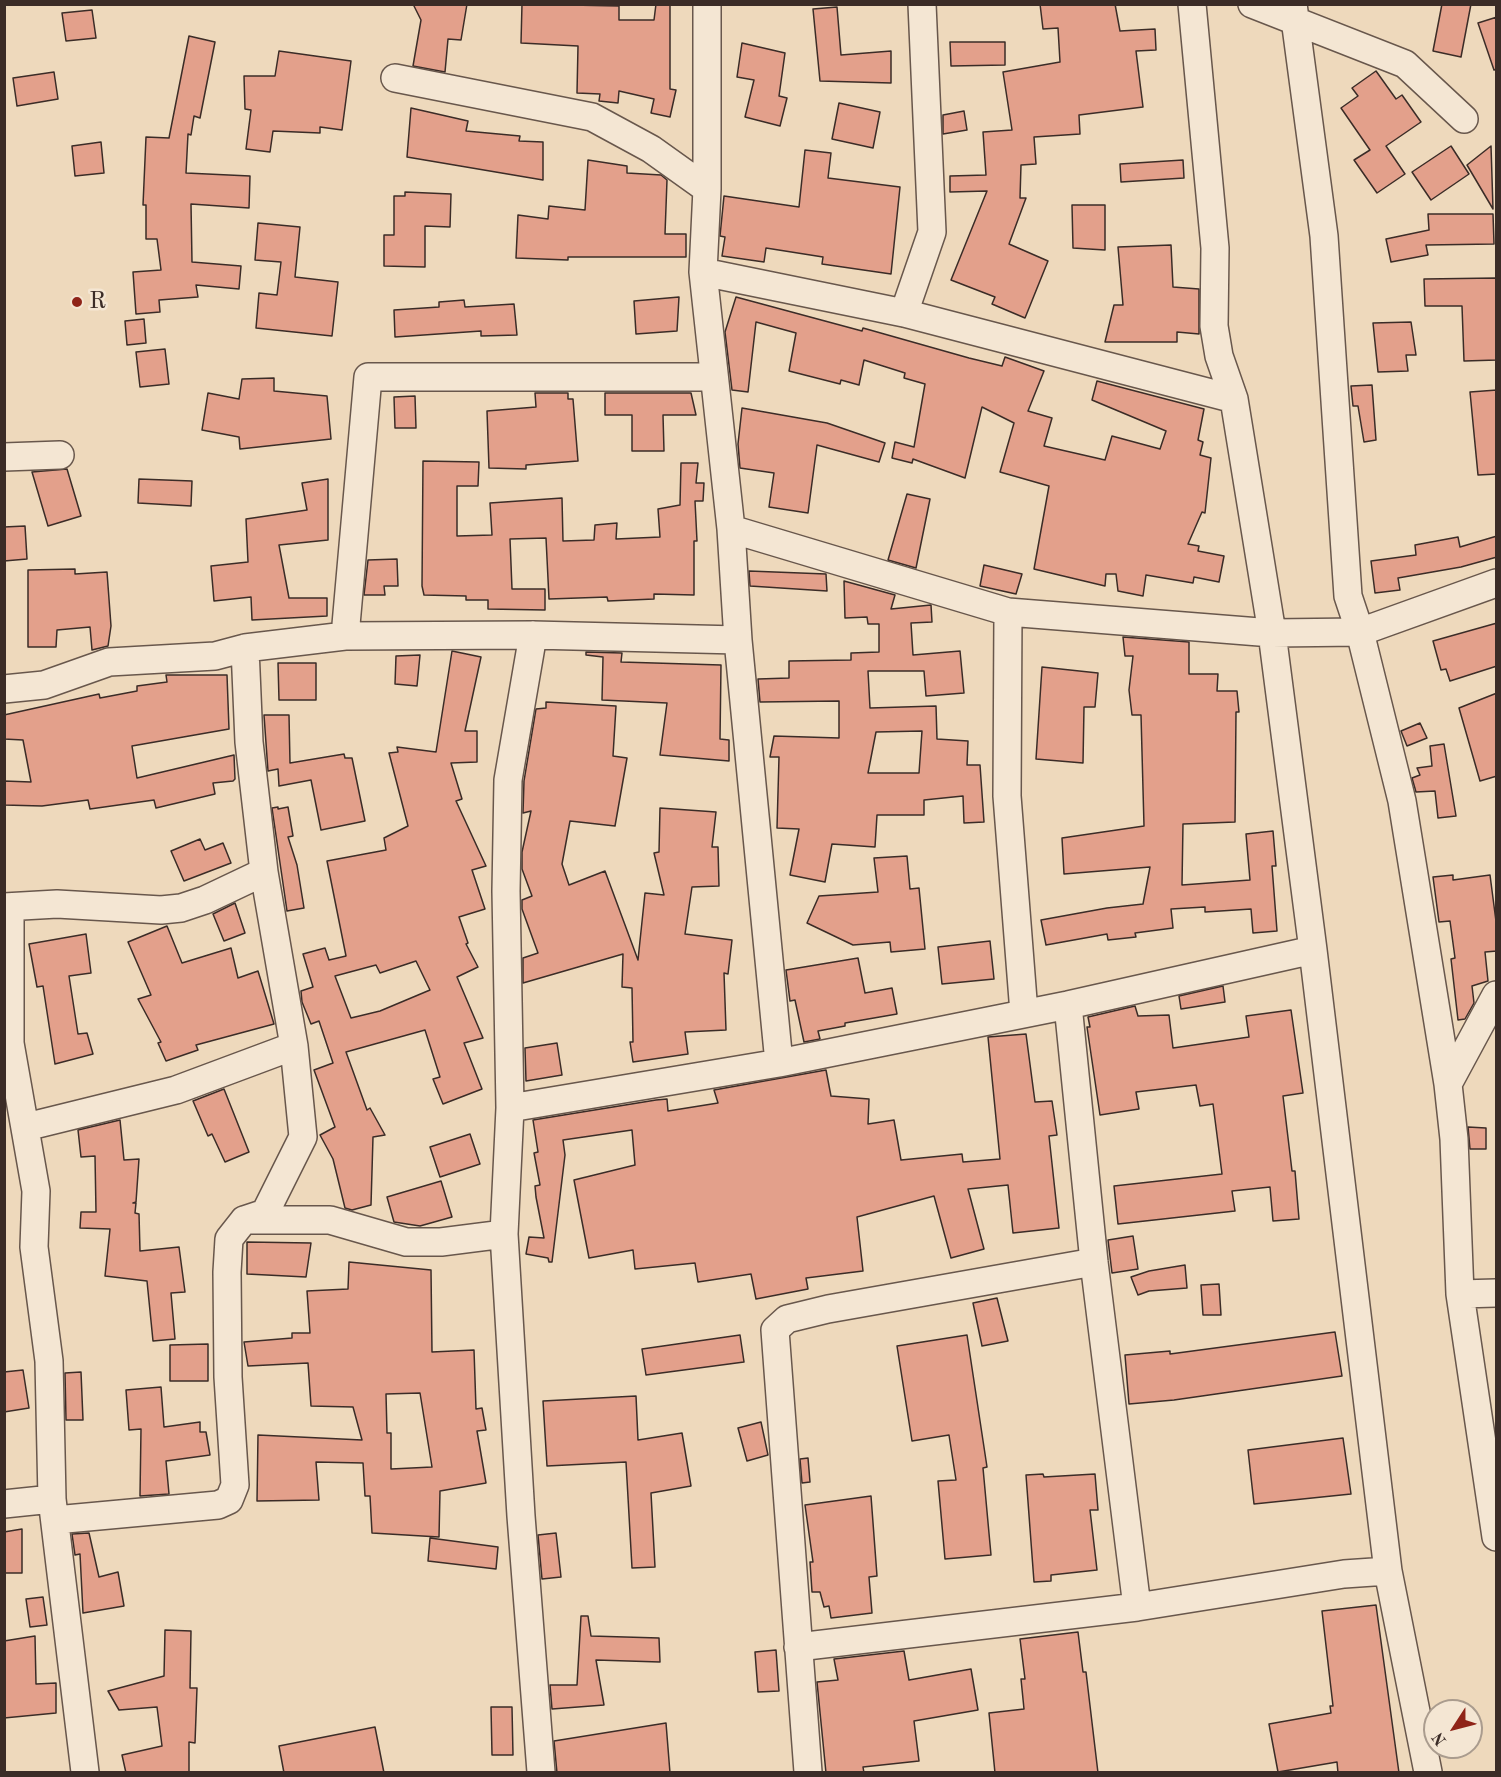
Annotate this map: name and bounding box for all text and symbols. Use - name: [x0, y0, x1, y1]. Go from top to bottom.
- place label: R: [89, 288, 106, 316]
- marker: R: [70, 295, 84, 309]
- north arrow: [1423, 1699, 1483, 1759]
- text: N: [1430, 1729, 1450, 1748]

